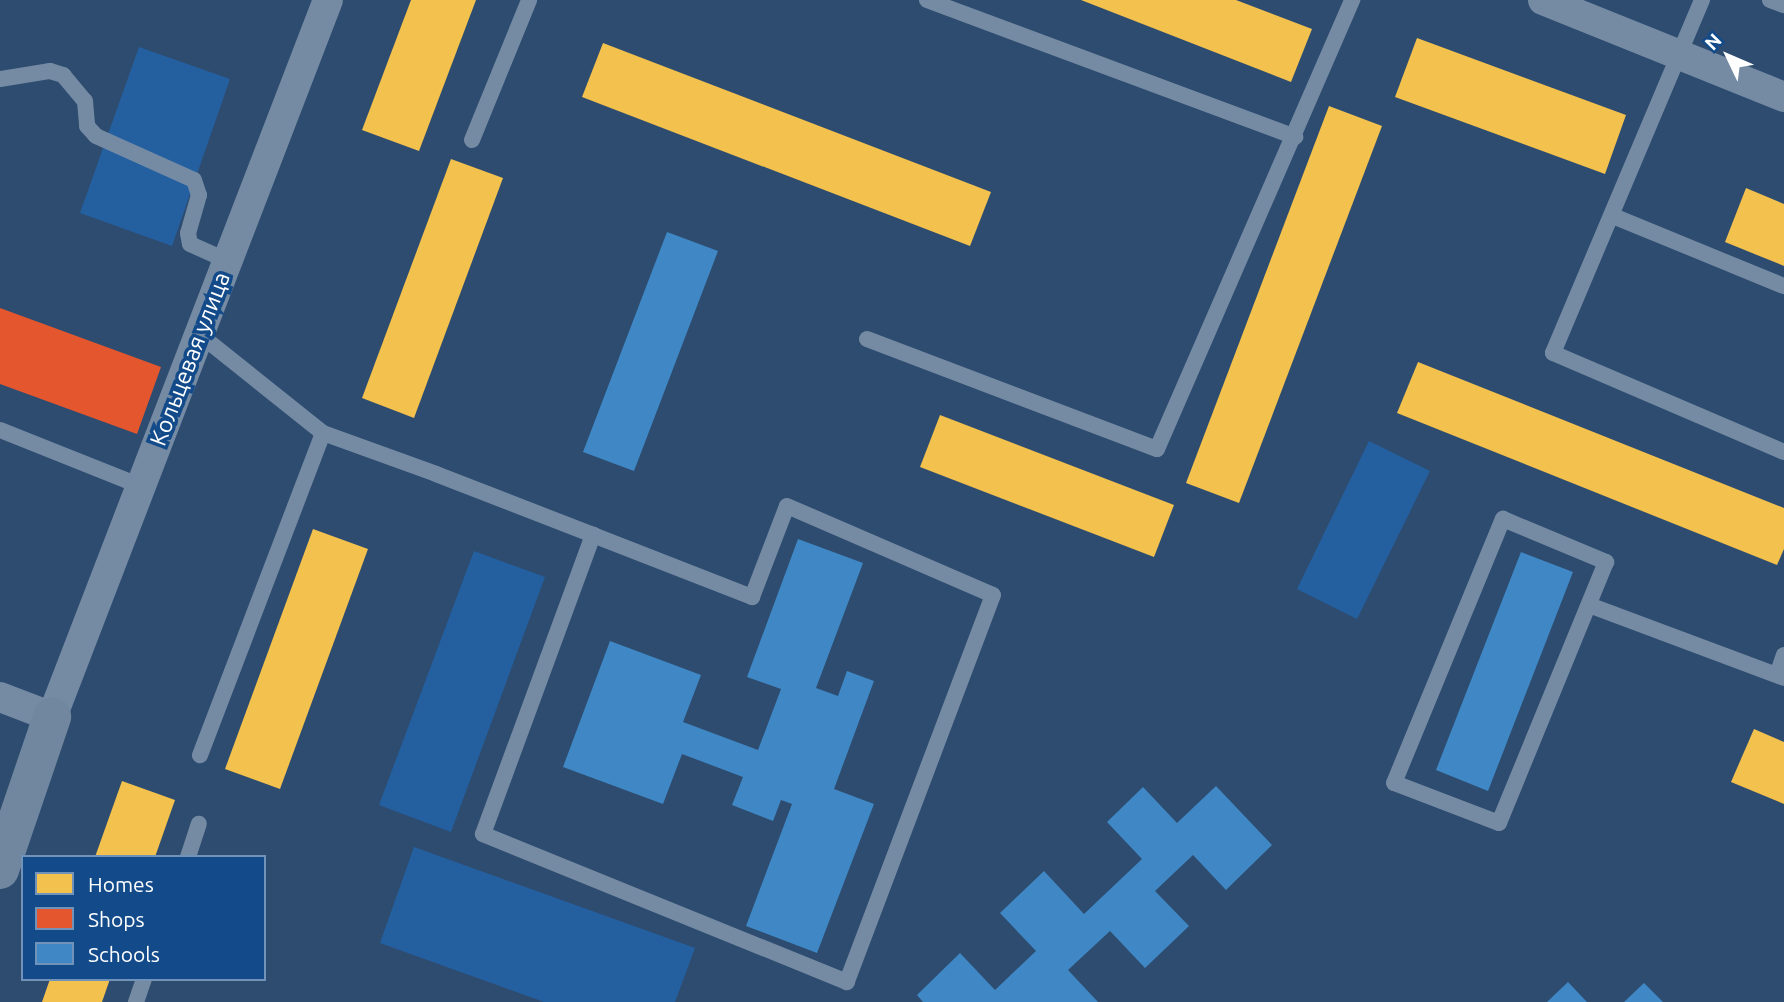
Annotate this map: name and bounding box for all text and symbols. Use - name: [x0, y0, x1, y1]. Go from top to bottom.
- north arrow: [1693, 21, 1763, 91]
- text: N: [1700, 29, 1726, 54]
- street label: Кольцевая улица: [144, 268, 236, 450]
- legend: [21, 855, 266, 981]
- text: Homes: [88, 872, 154, 896]
- text: Shops: [88, 907, 145, 931]
- text: Schools: [88, 942, 160, 966]

